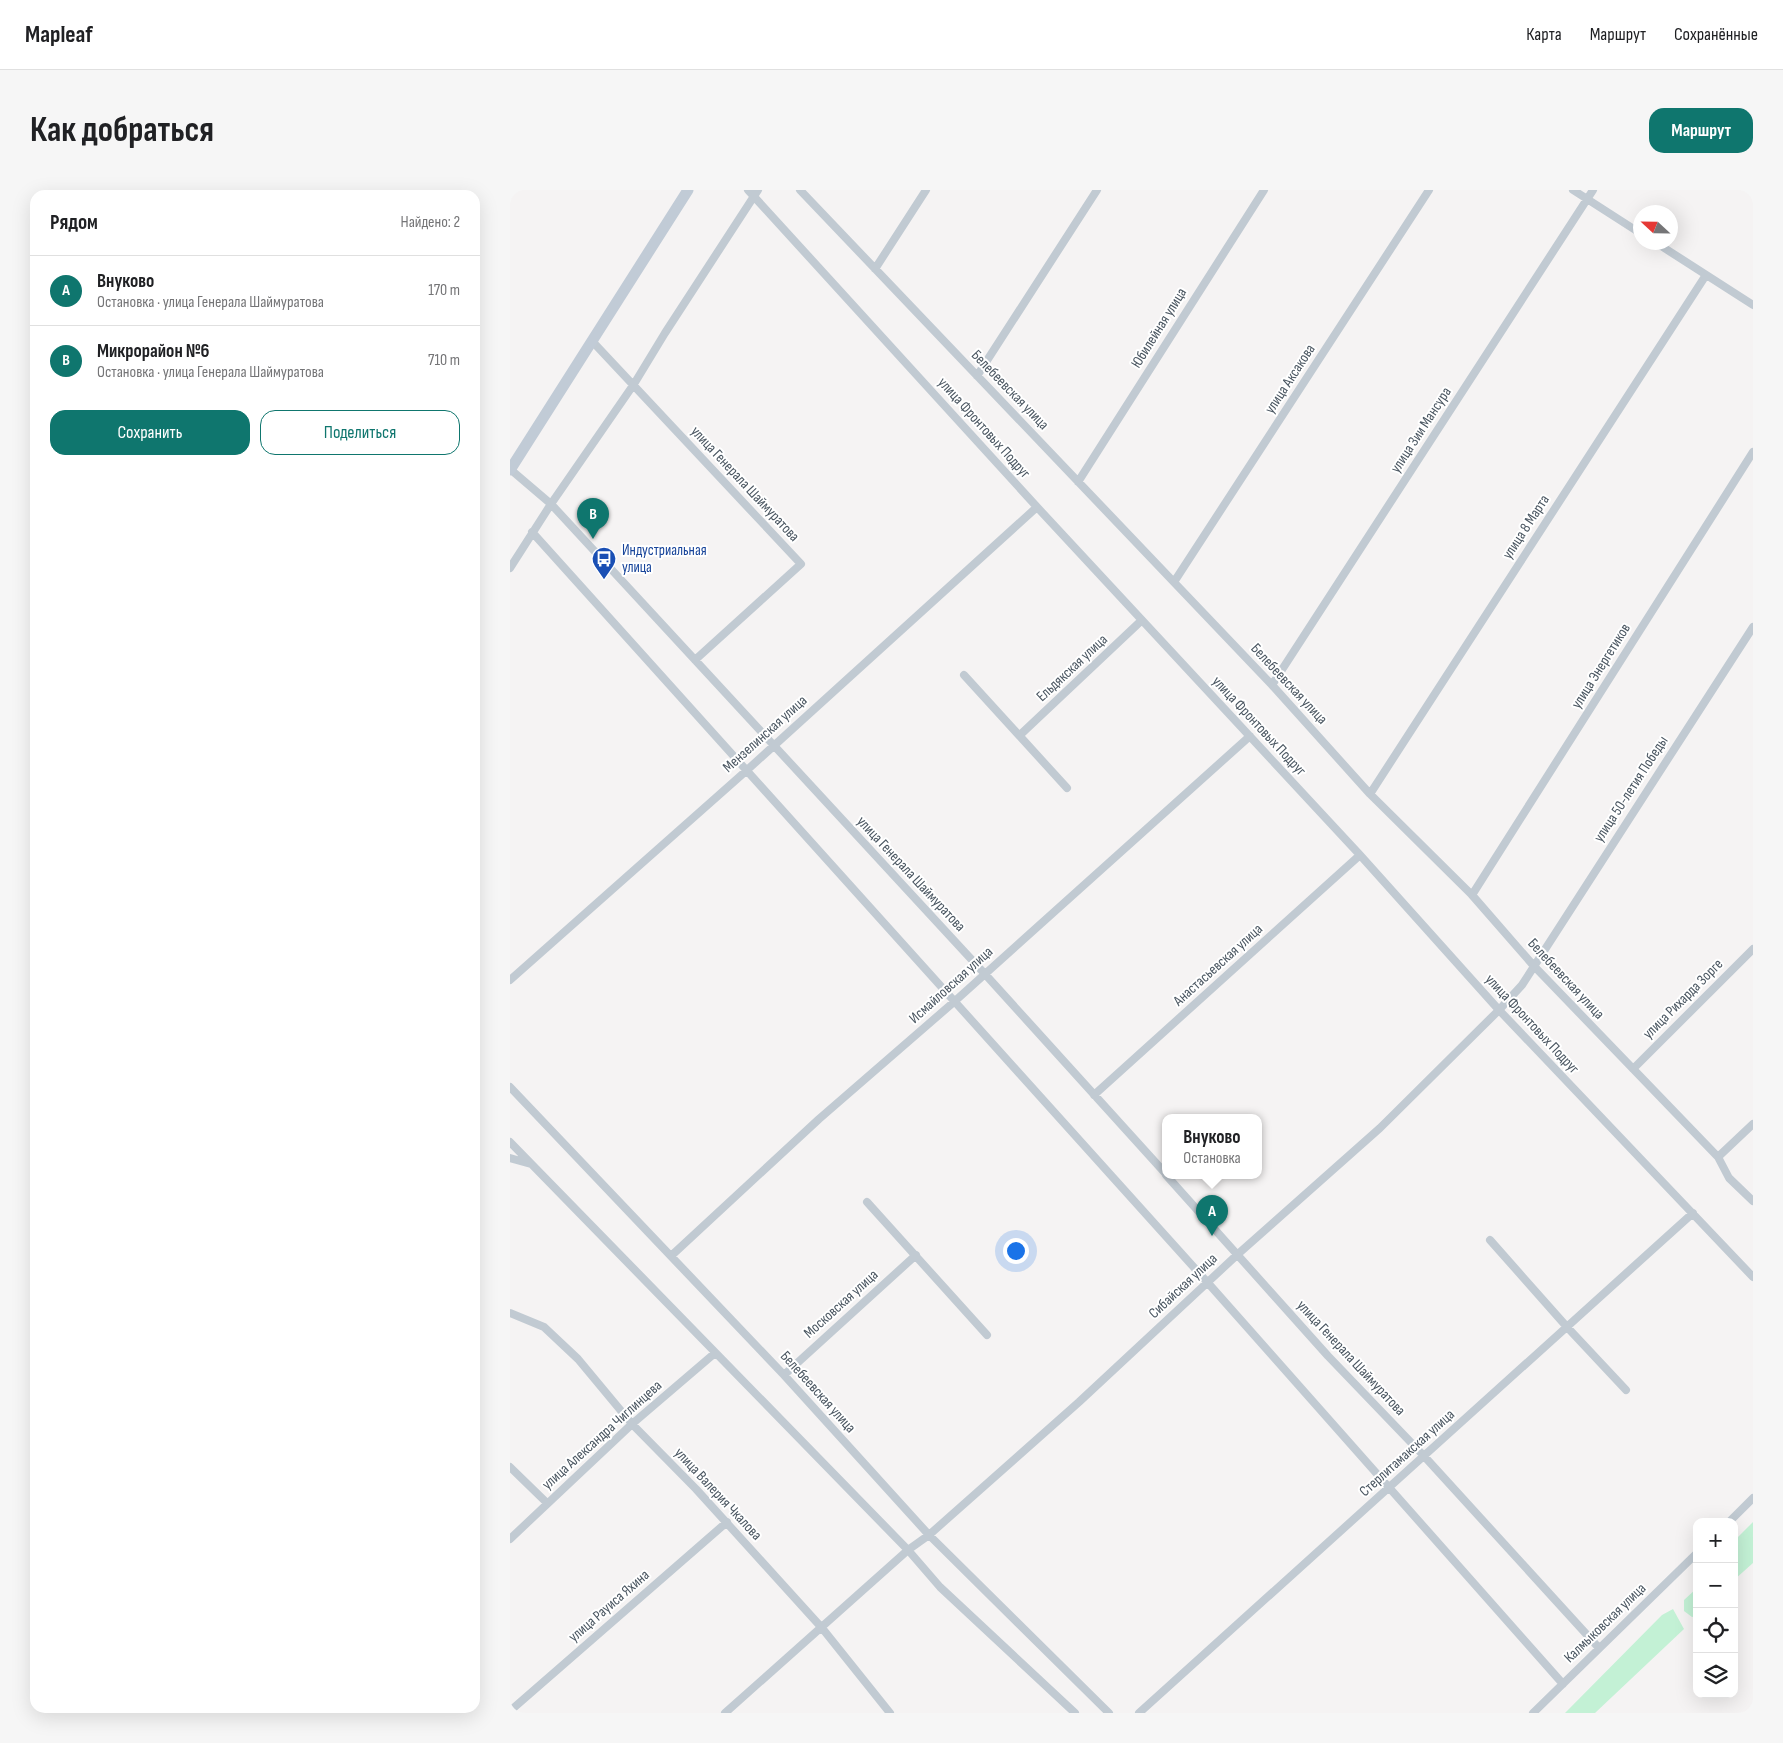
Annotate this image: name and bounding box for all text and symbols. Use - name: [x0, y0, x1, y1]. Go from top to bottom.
- text: Mapleaf: [25, 20, 93, 49]
- text: Карта: [1526, 24, 1562, 45]
- text: Маршрут: [1590, 24, 1646, 45]
- text: Сохранённые: [1674, 24, 1758, 45]
- button: Маршрут: [1649, 108, 1753, 153]
- text: Как добраться: [30, 109, 214, 152]
- north arrow: [1633, 205, 1678, 250]
- text: Рядом: [50, 210, 98, 235]
- text: Найдено: 2: [401, 213, 460, 232]
- text: Внуково: [97, 270, 154, 293]
- text: A: [62, 281, 70, 300]
- text: 170 m: [428, 281, 460, 300]
- street label: Юбилейная улица: [1127, 284, 1191, 372]
- text: Остановка · улица Генерала Шаймуратова: [97, 293, 324, 312]
- text: Микрорайон №6: [97, 340, 210, 363]
- street label: улица Аксакова: [1260, 340, 1320, 417]
- street label: Белебеевская улица: [967, 346, 1053, 434]
- text: B: [62, 351, 70, 370]
- text: 710 m: [428, 351, 460, 370]
- text: Остановка · улица Генерала Шаймуратова: [97, 363, 324, 382]
- street label: улица Фронтовых Подруг: [934, 374, 1035, 483]
- street label: улица Зии Мансура: [1386, 383, 1456, 476]
- button: Сохранить: [50, 410, 250, 455]
- button: Поделиться: [260, 410, 460, 455]
- street label: улица Генерала Шаймуратова: [687, 422, 804, 546]
- street label: улица 8 Марта: [1498, 491, 1554, 563]
- pin: B: [577, 498, 609, 539]
- place label: Индустриальная улица: [622, 541, 707, 577]
- bus stop icon: Индустриальная улица: [591, 546, 617, 580]
- street label: улица Энергетиков: [1567, 620, 1635, 712]
- street label: Ельдякская улица: [1032, 630, 1112, 706]
- street label: Белебеевская улица: [1247, 640, 1332, 729]
- street label: улица Фронтовых Подруг: [1208, 672, 1310, 780]
- street label: Мензелинская улица: [719, 691, 811, 777]
- street label: улица 50-летия Победы: [1590, 732, 1672, 846]
- street label: улица Генерала Шаймуратова: [853, 812, 970, 936]
- street label: Анастасьевская улица: [1169, 920, 1267, 1011]
- street label: Белебеевская улица: [1524, 935, 1609, 1024]
- street label: Исмайловская улица: [905, 942, 997, 1028]
- street label: улица Рихарда Зорге: [1639, 955, 1727, 1043]
- street label: улица Фронтовых Подруг: [1481, 970, 1583, 1078]
- popup: [1162, 1114, 1262, 1179]
- text: Внуково: [1183, 1126, 1241, 1149]
- text: Остановка: [1183, 1149, 1241, 1168]
- pin: A: [1196, 1195, 1228, 1236]
- your location: [1003, 1238, 1029, 1264]
- street label: Сибайская улица: [1145, 1249, 1221, 1323]
- street label: Московская улица: [800, 1265, 882, 1342]
- street label: улица Генерала Шаймуратова: [1293, 1296, 1410, 1420]
- street label: Белебеевская улица: [776, 1347, 860, 1437]
- street label: улица Александра Чиглинцева: [538, 1376, 666, 1494]
- street label: Стерлитамакская улица: [1355, 1405, 1459, 1501]
- street label: улица Валерия Чкалова: [670, 1444, 766, 1544]
- map controls: [1693, 1518, 1738, 1698]
- button: +: [1693, 1518, 1738, 1563]
- button: −: [1693, 1563, 1738, 1608]
- street label: улица Рауиса Яхина: [565, 1566, 653, 1646]
- street label: Калмыковская улица: [1560, 1579, 1650, 1667]
- button: locate: [1693, 1608, 1738, 1653]
- button: layers: [1693, 1653, 1738, 1698]

